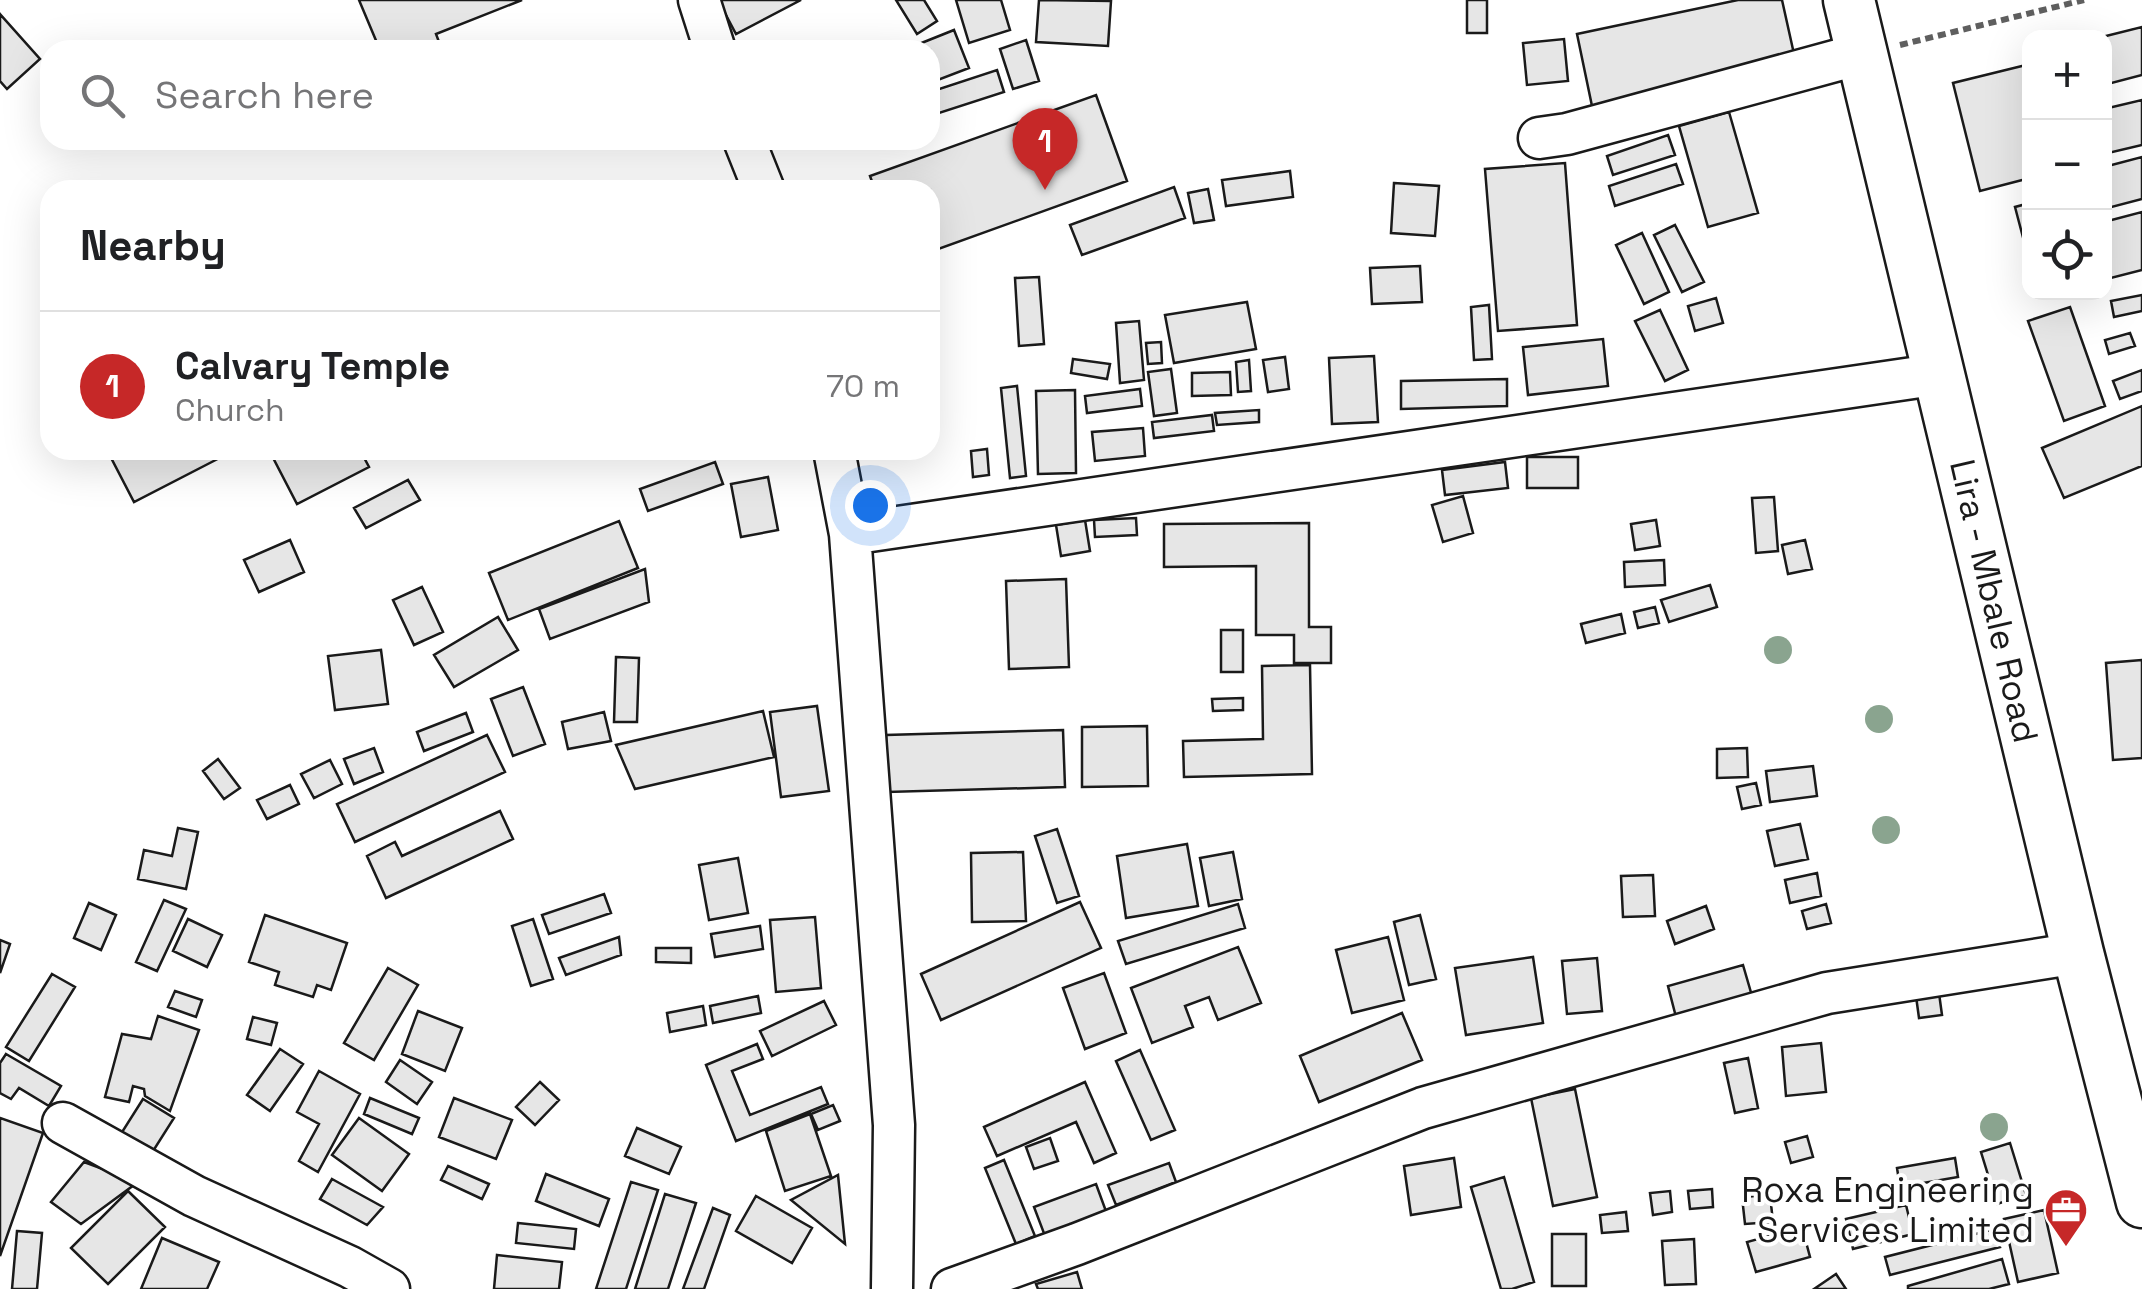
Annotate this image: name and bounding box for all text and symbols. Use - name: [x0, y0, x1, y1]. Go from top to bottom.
- map controls: [2022, 30, 2112, 300]
- button: +: [2022, 30, 2112, 120]
- search box: [40, 40, 940, 150]
- icon: search: [75, 68, 130, 123]
- text: Search here: [155, 71, 374, 119]
- pin: 1: [1012, 108, 1078, 190]
- button: −: [2022, 120, 2112, 210]
- button: locate: [2022, 210, 2112, 300]
- text: Nearby: [80, 219, 226, 272]
- text: Calvary Temple: [175, 342, 450, 390]
- text: 1: [105, 366, 120, 406]
- text: 70 m: [826, 366, 900, 406]
- text: Church: [175, 390, 285, 430]
- street label: Lira - Mbale Road: [1940, 455, 2048, 747]
- your location: [845, 480, 896, 531]
- place label: Roxa Engineering Services Limited: [1741, 1168, 2034, 1252]
- office icon: Roxa Engineering Services Limited: [2043, 1187, 2089, 1248]

